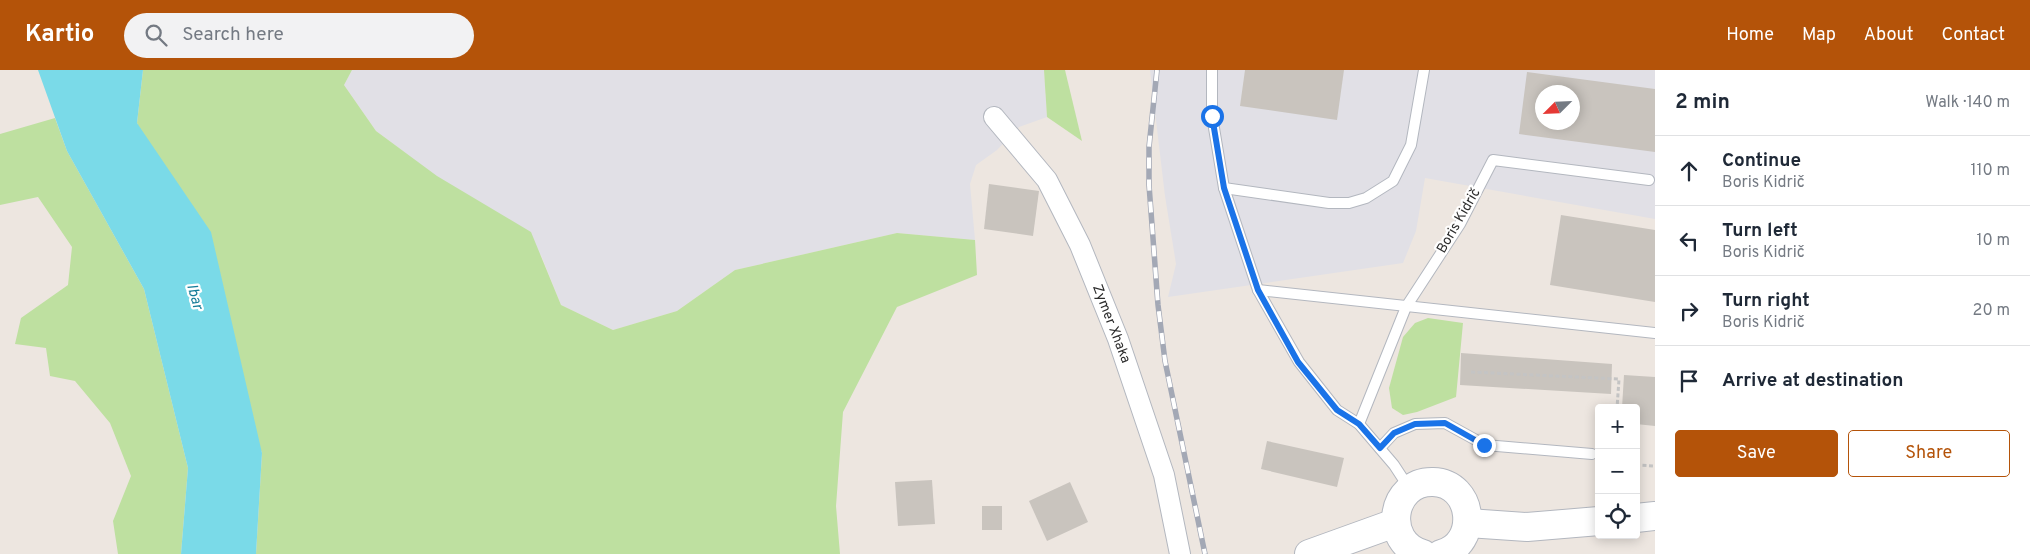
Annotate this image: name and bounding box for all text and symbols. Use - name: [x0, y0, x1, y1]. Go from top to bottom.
- search box: [124, 13, 474, 58]
- text: Kartio: [25, 20, 94, 50]
- icon: search: [142, 21, 170, 49]
- text: Search here: [182, 23, 284, 47]
- text: Home: [1726, 24, 1774, 47]
- text: Map: [1802, 24, 1836, 47]
- text: About: [1864, 24, 1913, 47]
- text: Contact: [1941, 24, 2005, 47]
- north arrow: [1535, 85, 1580, 130]
- text: 2 min: [1675, 89, 1730, 116]
- text: Walk · 140 m: [1925, 93, 2010, 113]
- route start: [1201, 105, 1224, 128]
- text: Continue: [1722, 149, 1801, 173]
- icon: ahead: [1675, 157, 1703, 185]
- text: 110 m: [1970, 161, 2010, 181]
- text: Boris Kidrič: [1722, 173, 1805, 193]
- street label: Boris Kidrič: [1434, 185, 1484, 257]
- text: Turn left: [1722, 219, 1798, 243]
- icon: left: [1675, 227, 1703, 255]
- text: 10 m: [1976, 231, 2010, 251]
- text: Boris Kidrič: [1722, 243, 1805, 263]
- water label: Ibar: [181, 282, 207, 313]
- street label: Zymer Xhaka: [1088, 282, 1134, 366]
- text: Turn right: [1722, 289, 1810, 313]
- icon: right: [1675, 297, 1703, 325]
- text: 20 m: [1973, 301, 2010, 321]
- text: Boris Kidrič: [1722, 313, 1805, 333]
- icon: arrive: [1675, 367, 1703, 395]
- text: Arrive at destination: [1722, 369, 1903, 393]
- map controls: [1595, 404, 1640, 539]
- button: +: [1595, 404, 1640, 449]
- button: Save: [1675, 430, 1838, 477]
- button: Share: [1848, 430, 2010, 477]
- route end: [1473, 434, 1496, 457]
- button: −: [1595, 449, 1640, 494]
- button: locate: [1595, 494, 1640, 539]

